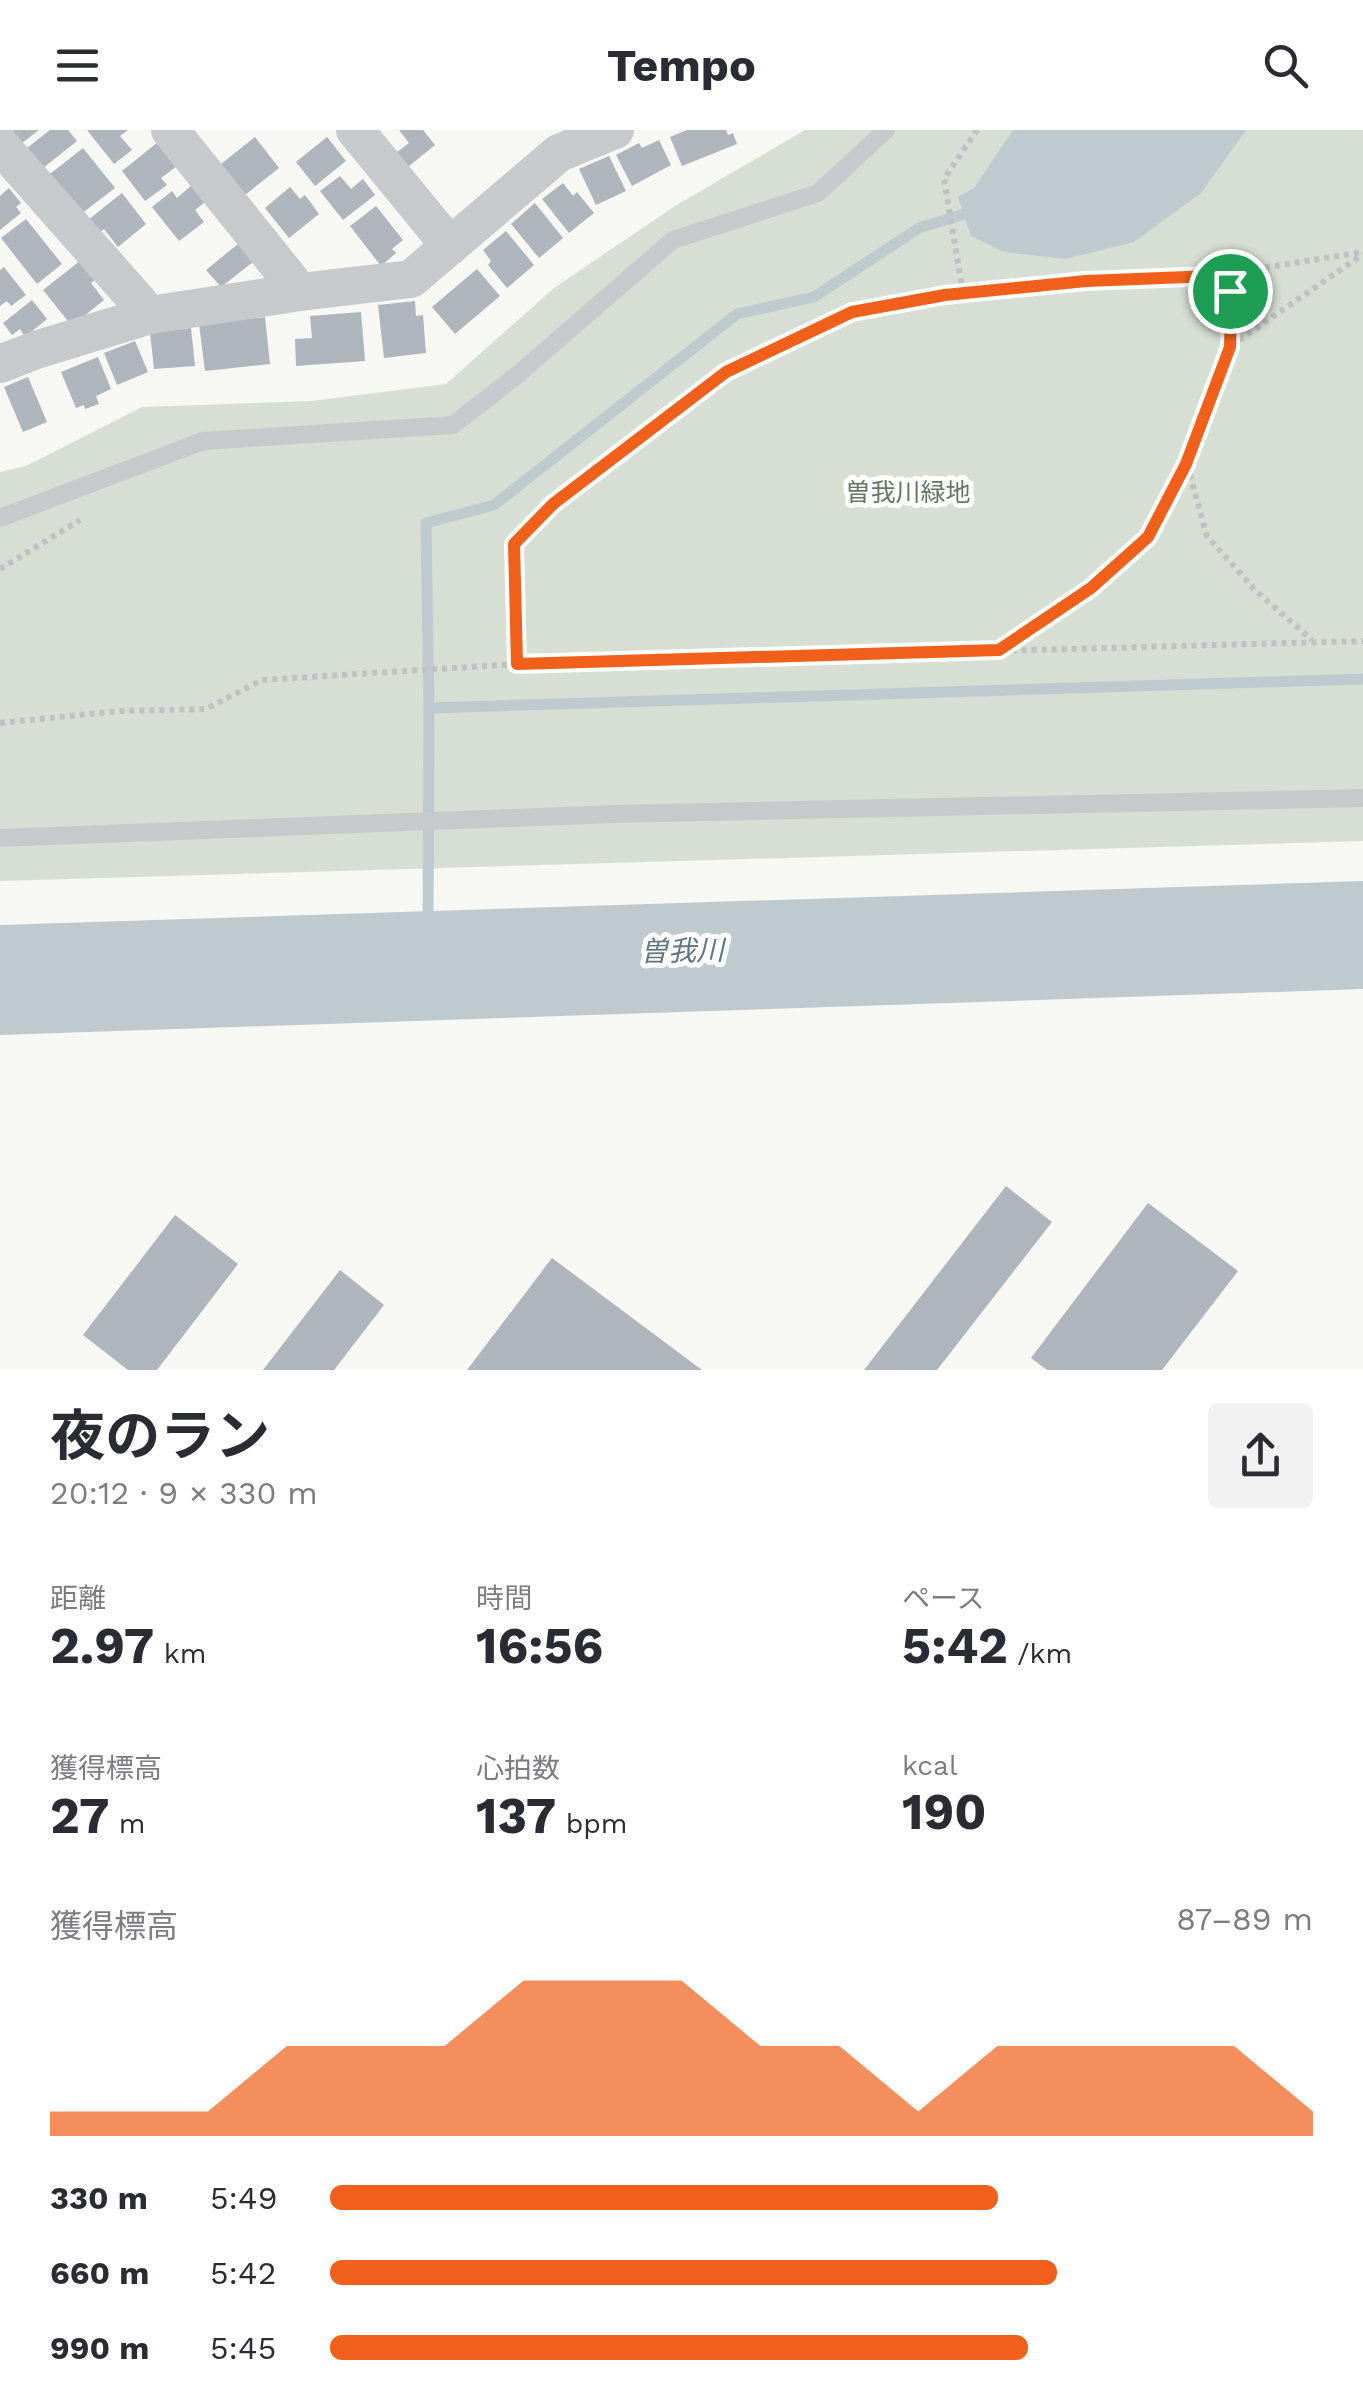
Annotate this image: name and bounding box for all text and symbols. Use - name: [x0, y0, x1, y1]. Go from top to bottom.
- icon: menu: [50, 38, 105, 93]
- icon: search: [1258, 38, 1313, 93]
- text: Tempo: [607, 39, 756, 92]
- pin: [1188, 249, 1273, 334]
- icon: arrive: [1203, 264, 1258, 319]
- park label: 曽我川緑地: [845, 478, 971, 507]
- water label: 曽我川: [640, 934, 727, 968]
- button: share: [1208, 1403, 1313, 1508]
- text: 夜のラン: [50, 1404, 270, 1468]
- text: 20:12 · 9 × 330 m: [50, 1474, 318, 1512]
- text: 距離: [50, 1582, 106, 1615]
- text: 時間: [476, 1582, 532, 1615]
- text: ペース: [902, 1582, 985, 1615]
- text: 2.97: [50, 1616, 154, 1675]
- text: 16:56: [476, 1616, 603, 1675]
- text: 5:42: [902, 1616, 1008, 1675]
- text: km: [154, 1637, 206, 1670]
- text: /km: [1008, 1637, 1072, 1670]
- text: kcal: [902, 1749, 957, 1782]
- text: 獲得標高: [50, 1752, 162, 1785]
- text: 心拍数: [476, 1752, 560, 1785]
- text: 190: [902, 1782, 987, 1841]
- text: 27: [50, 1786, 109, 1845]
- text: 137: [476, 1786, 556, 1845]
- text: m: [109, 1807, 146, 1840]
- text: bpm: [556, 1807, 628, 1840]
- text: 87–89 m: [1176, 1900, 1313, 1938]
- text: 獲得標高: [50, 1907, 178, 1945]
- text: 330 m: [50, 2179, 148, 2217]
- text: 5:49: [210, 2179, 277, 2217]
- text: 660 m: [50, 2254, 149, 2292]
- text: 5:42: [210, 2254, 276, 2292]
- text: 990 m: [50, 2329, 149, 2367]
- text: 5:45: [210, 2329, 276, 2367]

